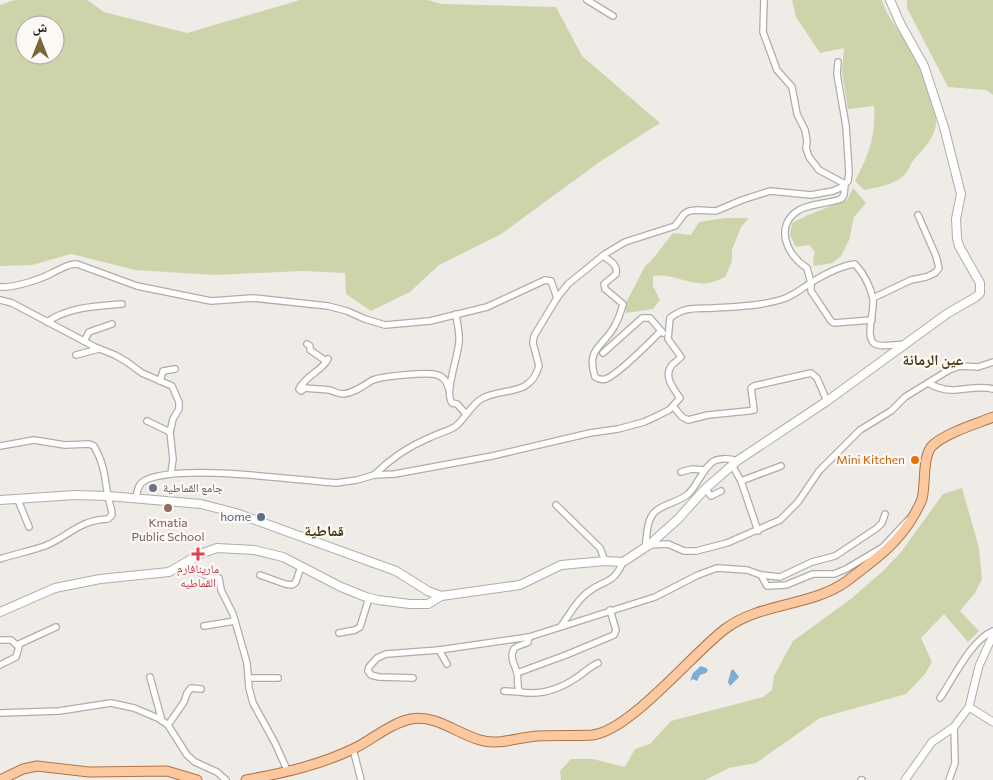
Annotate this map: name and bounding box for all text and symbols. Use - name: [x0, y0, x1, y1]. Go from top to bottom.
- north arrow: [15, 15, 65, 65]
- text: ش: [33, 18, 48, 36]
- district label: عين الرمانة: [903, 350, 964, 369]
- place label: Mini Kitchen: [836, 452, 905, 466]
- marker: Mini Kitchen: [909, 454, 921, 466]
- place label: جامع القماطية: [163, 480, 223, 495]
- marker: جامع القماطية: [147, 482, 159, 494]
- marker: Kmatia Public School: [162, 502, 174, 514]
- place label: home: [220, 509, 251, 523]
- marker: home: [255, 511, 267, 523]
- place label: Kmatia Public School: [132, 515, 204, 543]
- district label: قماطية: [304, 521, 344, 539]
- marker: مارينافارم القماطيه: [192, 548, 204, 560]
- place label: مارينافارم القماطيه: [177, 561, 219, 590]

